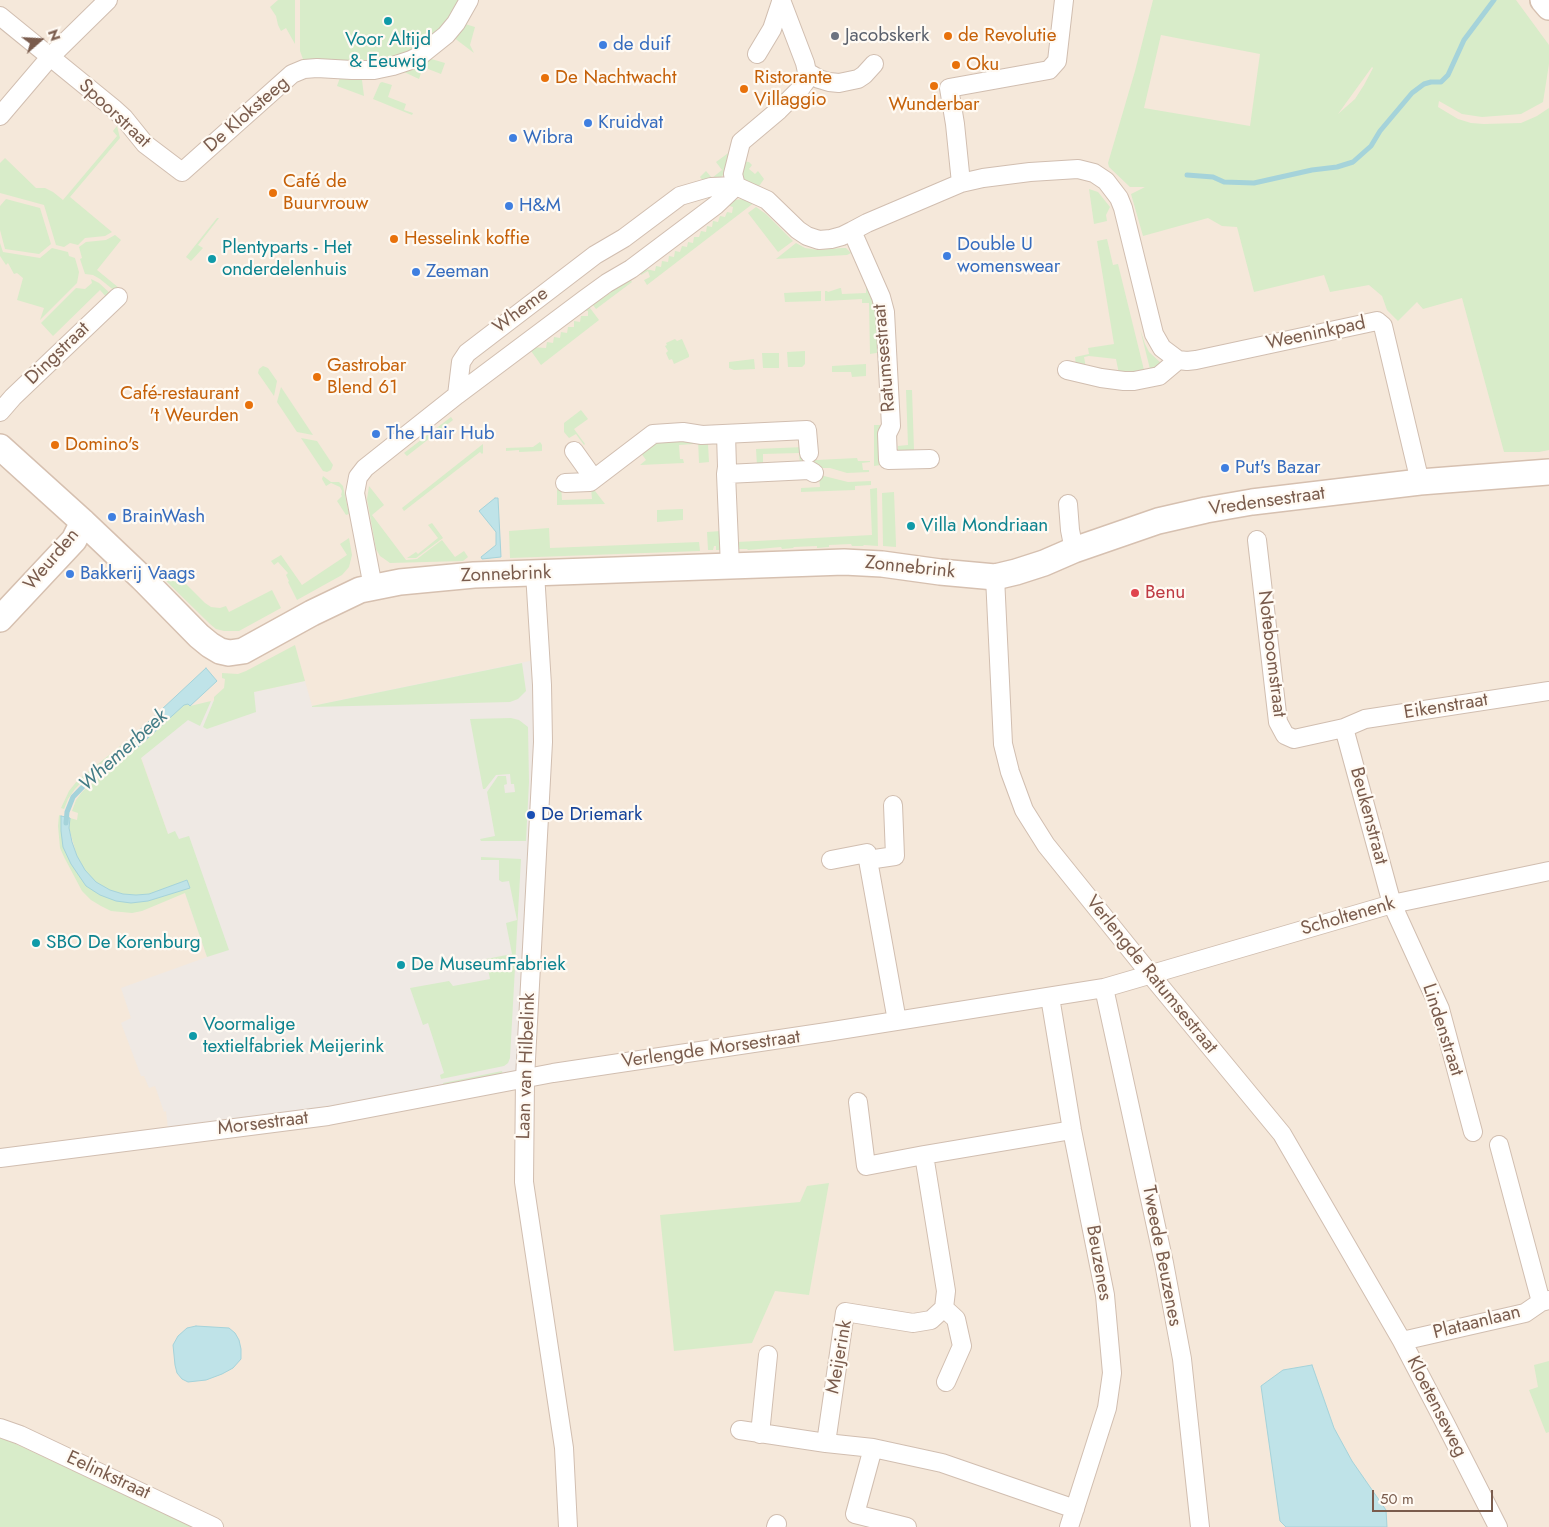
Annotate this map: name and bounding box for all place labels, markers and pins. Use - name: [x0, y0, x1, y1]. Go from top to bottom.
- marker: Voor Altijd & Eeuwig: [382, 15, 394, 27]
- place label: Jacobskerk: [845, 25, 929, 47]
- place label: de Revolutie: [958, 25, 1057, 47]
- place label: Voor Altijd & Eeuwig: [345, 29, 431, 73]
- marker: Jacobskerk: [829, 30, 841, 42]
- marker: de Revolutie: [942, 30, 954, 42]
- place label: de duif: [613, 34, 670, 56]
- marker: de duif: [597, 39, 609, 51]
- place label: Oku: [966, 54, 999, 76]
- marker: Oku: [950, 59, 962, 71]
- place label: De Nachtwacht: [555, 67, 677, 89]
- place label: Ristorante Villaggio: [754, 67, 832, 111]
- marker: De Nachtwacht: [539, 72, 551, 84]
- marker: Wunderbar: [928, 80, 940, 92]
- marker: Ristorante Villaggio: [738, 83, 750, 95]
- place label: Wunderbar: [888, 94, 980, 116]
- place label: Kruidvat: [598, 112, 663, 134]
- marker: Kruidvat: [582, 117, 594, 129]
- place label: Wibra: [523, 127, 573, 149]
- marker: Wibra: [507, 132, 519, 144]
- place label: Café de Buurvrouw: [283, 171, 368, 215]
- marker: Café de Buurvrouw: [267, 187, 279, 199]
- place label: H&M: [519, 195, 561, 217]
- marker: H&M: [503, 200, 515, 212]
- place label: Hesselink koffie: [404, 228, 530, 250]
- marker: Hesselink koffie: [388, 233, 400, 245]
- place label: Double U womenswear: [957, 234, 1060, 278]
- place label: Plentyparts - Het onderdelenhuis: [222, 237, 351, 281]
- marker: Double U womenswear: [941, 250, 953, 262]
- marker: Plentyparts - Het onderdelenhuis: [206, 253, 218, 265]
- place label: Zeeman: [426, 261, 489, 283]
- marker: Zeeman: [410, 266, 422, 278]
- place label: Gastrobar Blend 61: [327, 355, 406, 399]
- marker: Gastrobar Blend 61: [311, 371, 323, 383]
- place label: Café-restaurant 't Weurden: [120, 383, 239, 427]
- marker: Café-restaurant 't Weurden: [243, 399, 255, 411]
- place label: The Hair Hub: [386, 423, 495, 445]
- marker: The Hair Hub: [370, 428, 382, 440]
- place label: Domino's: [65, 434, 139, 456]
- marker: Domino's: [49, 439, 61, 451]
- place label: Put's Bazar: [1235, 457, 1321, 479]
- marker: Put's Bazar: [1219, 462, 1231, 474]
- place label: BrainWash: [122, 506, 205, 528]
- marker: BrainWash: [106, 511, 118, 523]
- place label: Villa Mondriaan: [921, 515, 1048, 537]
- marker: Villa Mondriaan: [905, 520, 917, 532]
- place label: Bakkerij Vaags: [80, 563, 195, 585]
- marker: Bakkerij Vaags: [64, 568, 76, 580]
- place label: Benu: [1145, 582, 1185, 604]
- marker: Benu: [1129, 587, 1141, 599]
- place label: De Driemark: [541, 804, 642, 826]
- marker: De Driemark: [525, 809, 537, 821]
- place label: SBO De Korenburg: [46, 932, 201, 954]
- marker: SBO De Korenburg: [30, 937, 42, 949]
- place label: De MuseumFabriek: [411, 954, 566, 976]
- marker: De MuseumFabriek: [395, 959, 407, 971]
- place label: Voormalige textielfabriek Meijerink: [203, 1014, 384, 1058]
- marker: Voormalige textielfabriek Meijerink: [187, 1030, 199, 1042]

